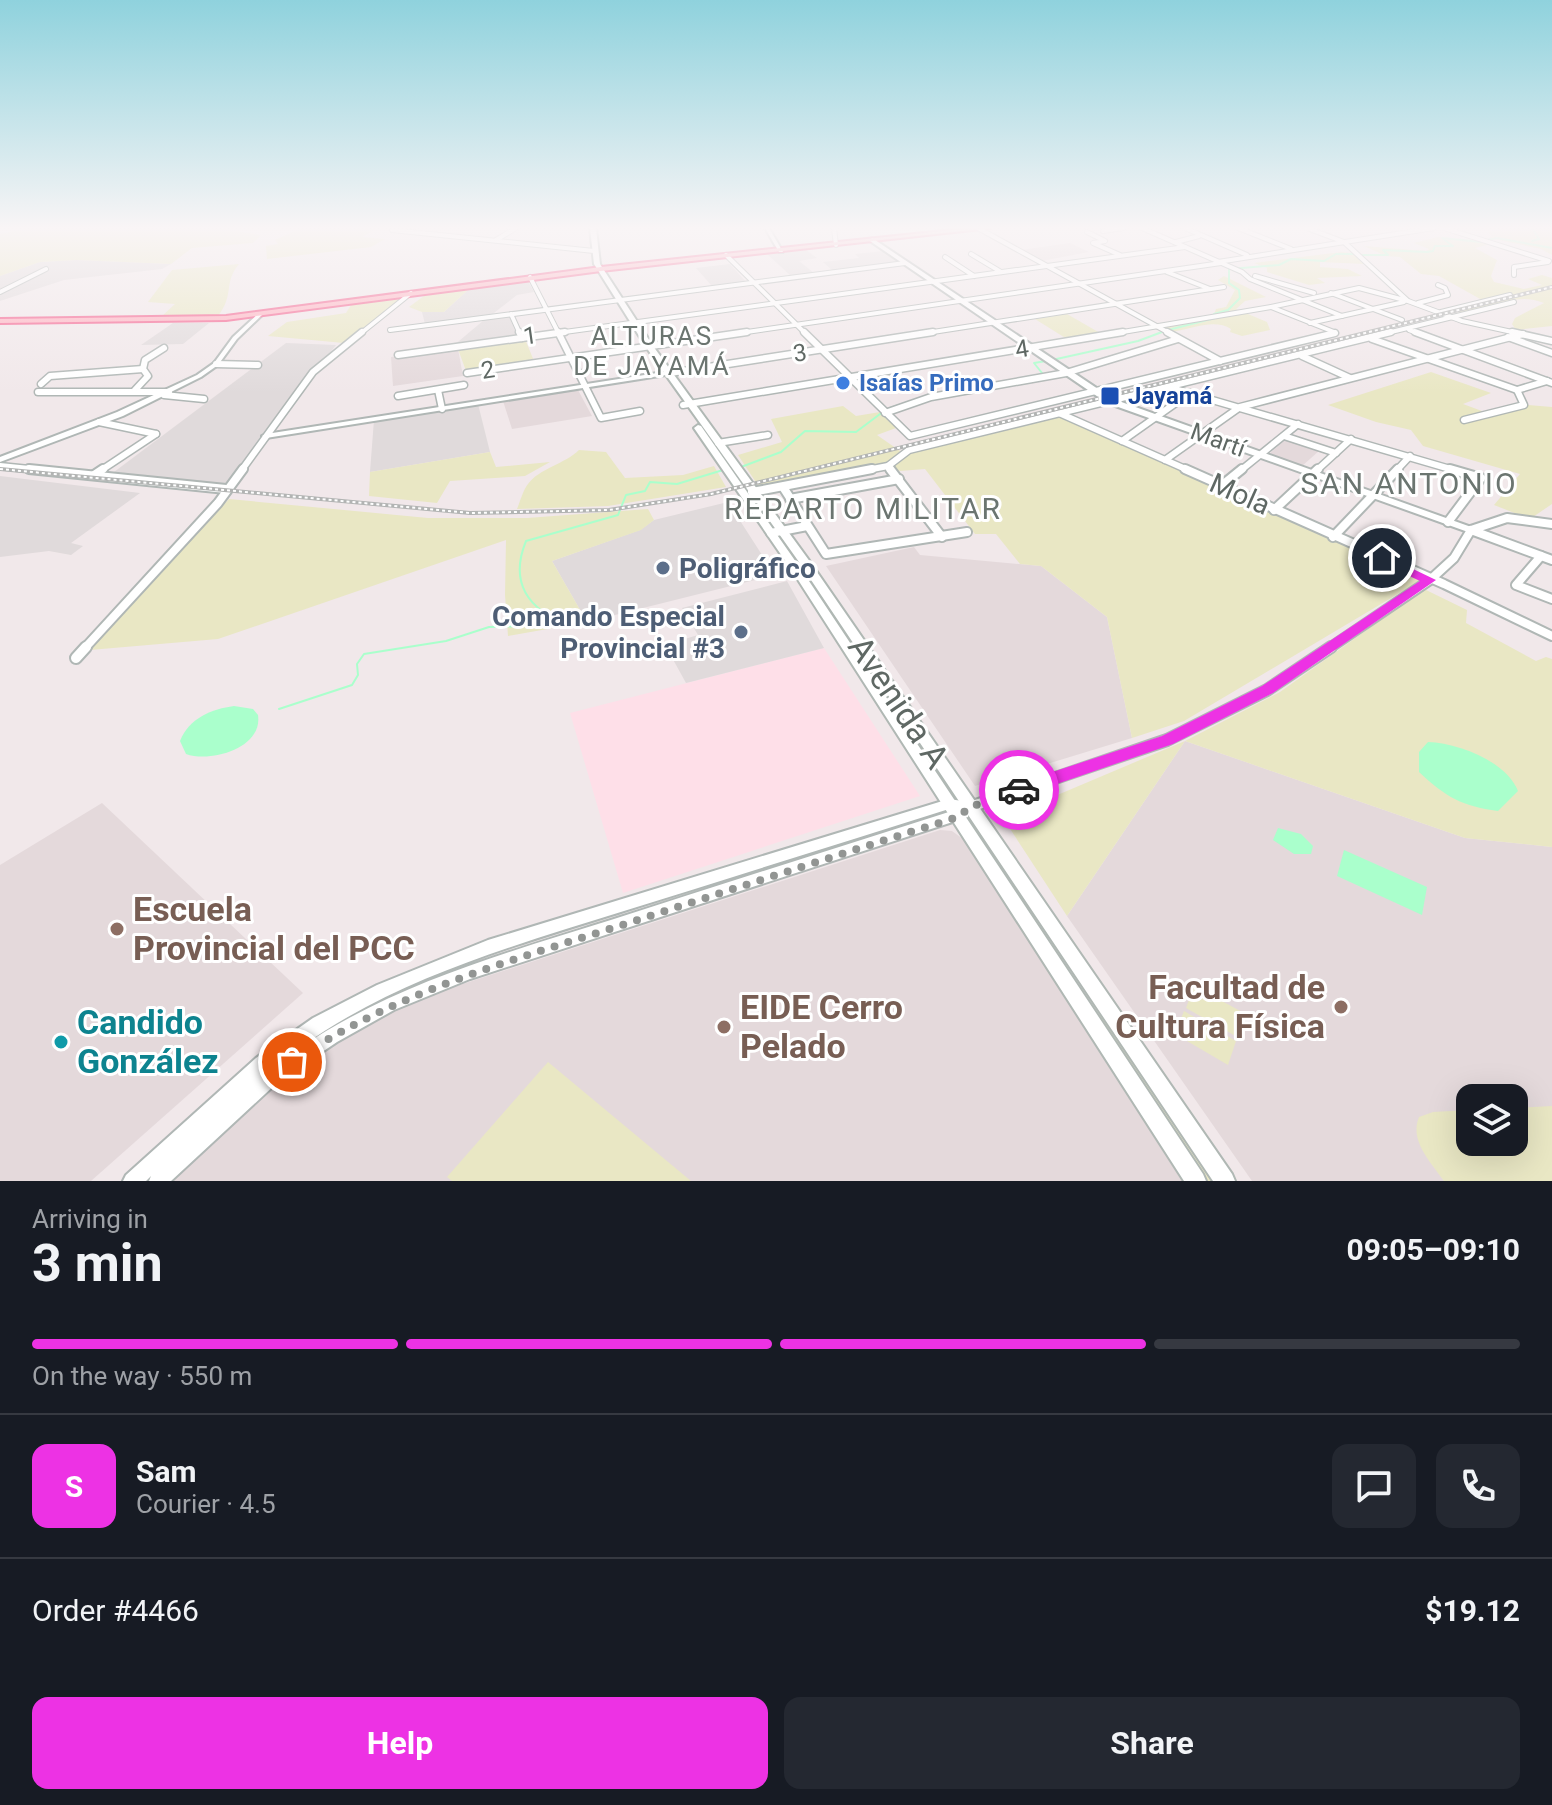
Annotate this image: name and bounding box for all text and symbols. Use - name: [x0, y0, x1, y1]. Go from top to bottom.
- street label: 1: [521, 321, 539, 351]
- district label: ALTURAS DE JAYAMÁ: [573, 321, 731, 381]
- street label: 4: [1013, 334, 1031, 364]
- street label: 3: [791, 338, 809, 368]
- street label: 2: [479, 355, 497, 385]
- place label: Isaías Primo: [859, 369, 994, 397]
- marker: Isaías Primo: [834, 374, 852, 392]
- place label: Jayamá: [1128, 382, 1213, 410]
- marker: Jayamá: [1099, 385, 1121, 407]
- street label: Martí: [1187, 417, 1250, 463]
- street label: Mola: [1205, 466, 1275, 522]
- district label: SAN ANTONIO: [1300, 466, 1518, 501]
- district label: REPARTO MILITAR: [724, 491, 1002, 526]
- pin: [1348, 524, 1416, 592]
- icon: home: [1360, 536, 1404, 580]
- place label: Poligráfico: [679, 552, 816, 585]
- marker: Poligráfico: [654, 559, 672, 577]
- place label: Comando Especial Provincial #3: [492, 600, 725, 665]
- marker: Comando Especial Provincial #3: [732, 623, 750, 641]
- street label: Avenida A: [840, 628, 958, 776]
- courier: [979, 750, 1059, 830]
- icon: car: [997, 768, 1041, 812]
- place label: Escuela Provincial del PCC: [133, 889, 415, 968]
- marker: Escuela Provincial del PCC: [108, 920, 126, 938]
- place label: Facultad de Cultura Física: [1115, 967, 1325, 1046]
- place label: EIDE Cerro Pelado: [740, 987, 903, 1066]
- marker: Facultad de Cultura Física: [1332, 998, 1350, 1016]
- place label: Candido González: [77, 1002, 219, 1081]
- marker: EIDE Cerro Pelado: [715, 1018, 733, 1036]
- pin: [258, 1028, 326, 1096]
- marker: Candido González: [52, 1033, 70, 1051]
- icon: bag: [270, 1040, 314, 1084]
- map controls: [1456, 1084, 1528, 1156]
- button: layers: [1456, 1084, 1528, 1156]
- text: Arriving in: [32, 1204, 148, 1234]
- text: 09:05–09:10: [1346, 1232, 1520, 1267]
- text: 3 min: [32, 1233, 163, 1294]
- text: On the way · 550 m: [32, 1361, 252, 1391]
- button: chat: [1332, 1444, 1416, 1528]
- button: phone: [1436, 1444, 1520, 1528]
- text: Sam: [136, 1454, 197, 1489]
- text: S: [65, 1469, 83, 1504]
- text: Courier · 4.5: [136, 1489, 276, 1519]
- text: Order #4466: [32, 1593, 199, 1628]
- text: $19.12: [1425, 1593, 1520, 1628]
- button: Help: [32, 1697, 768, 1789]
- button: Share: [784, 1697, 1520, 1789]

